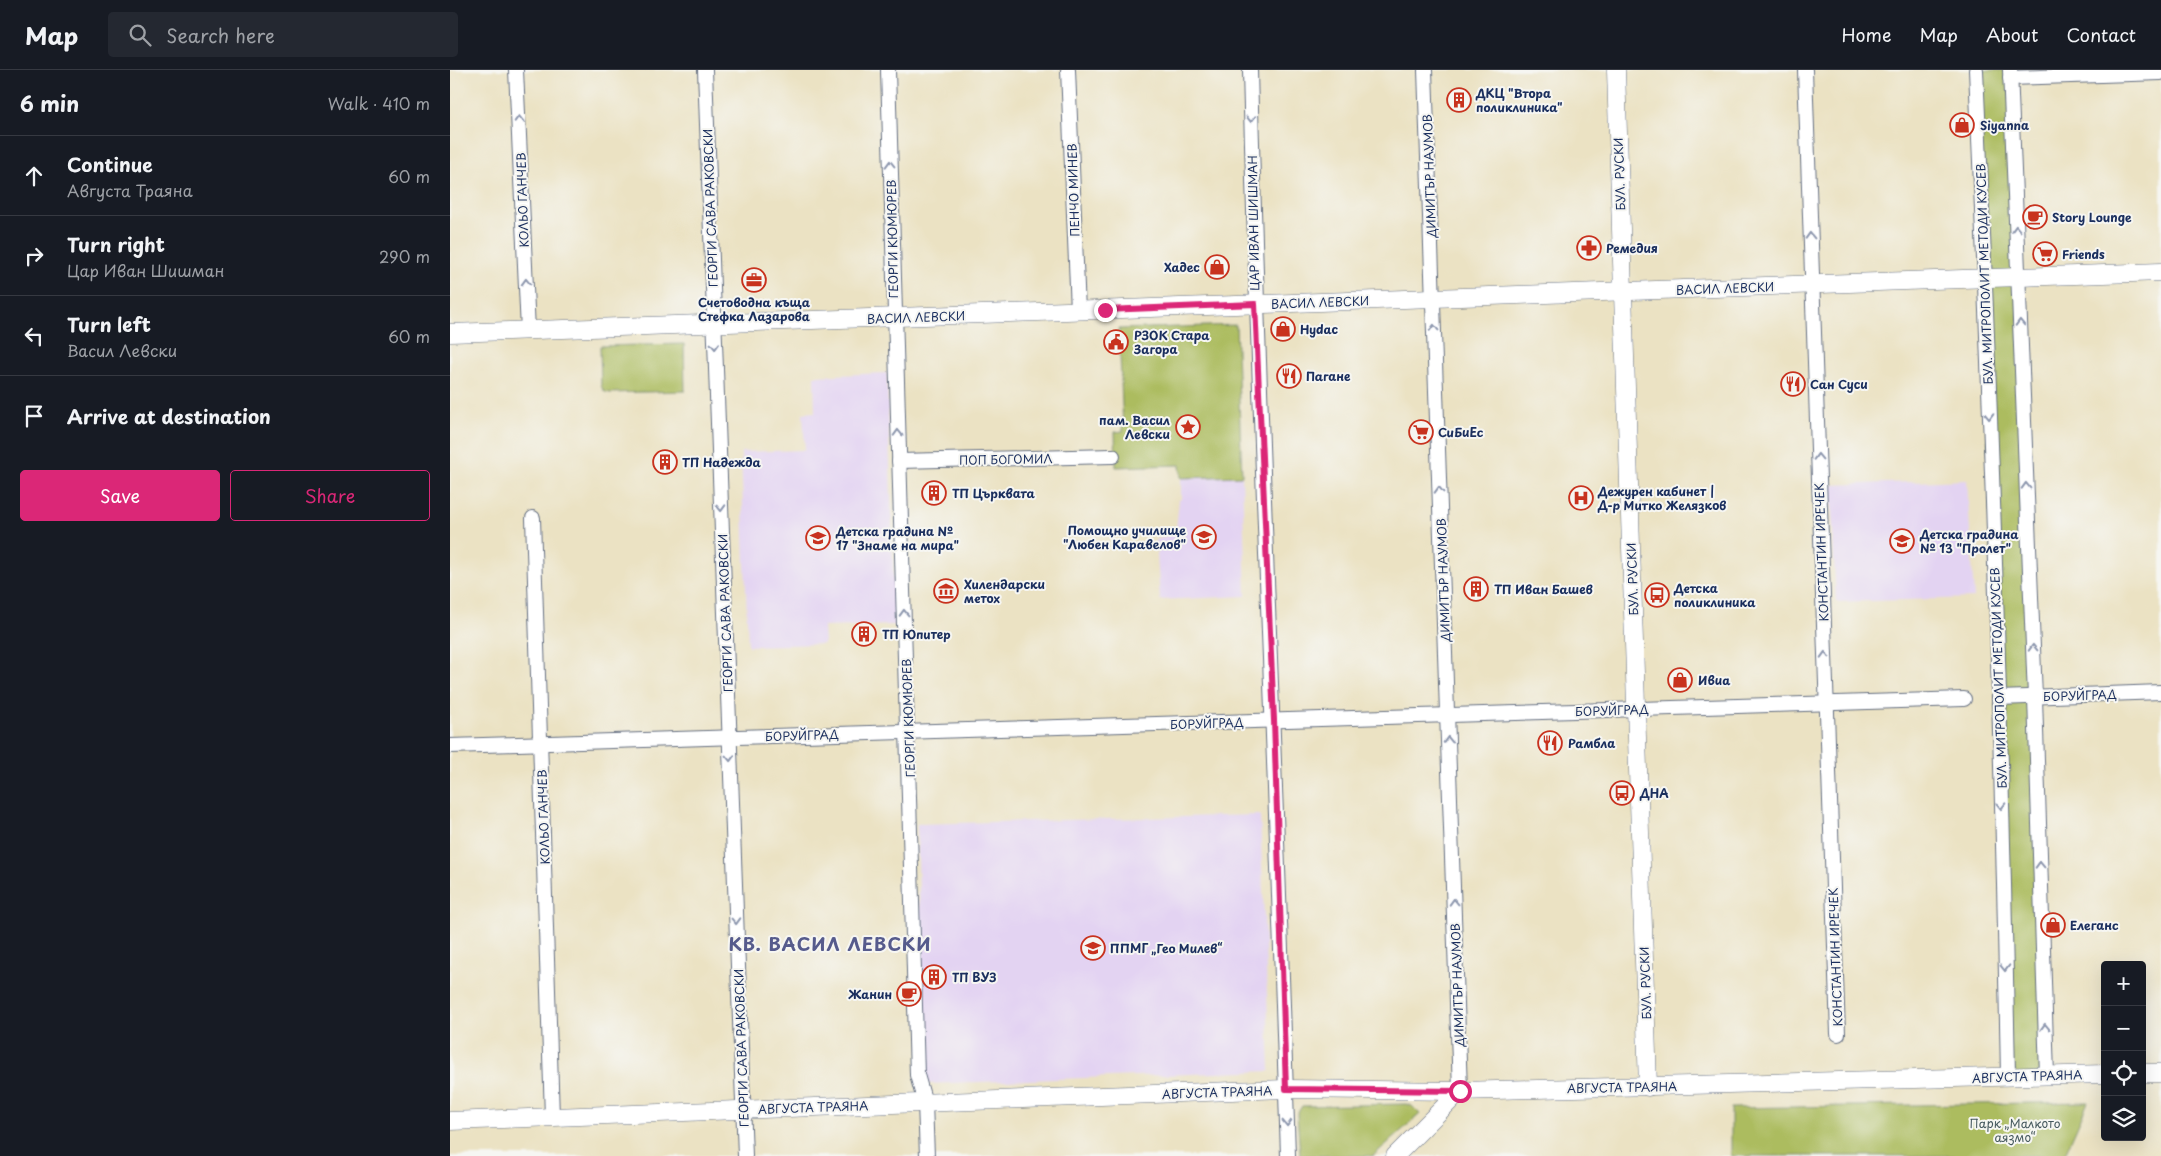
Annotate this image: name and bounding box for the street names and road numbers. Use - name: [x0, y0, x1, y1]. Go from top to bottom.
- street label: ДИМИТЪР НАУМОВ: [1418, 114, 1440, 239]
- street label: ГЕОРГИ САВА РАКОВСКИ: [698, 129, 722, 287]
- street label: БУЛ. РУСКИ: [1609, 137, 1629, 211]
- street label: ПЕНЧО МИНЕВ: [1062, 143, 1084, 237]
- street label: КОЛЬО ГАНЧЕВ: [511, 152, 533, 248]
- street label: ЦАР ИВАН ШИШМАН: [1243, 155, 1263, 291]
- street label: БУЛ. МИТРОПОЛИТ МЕТОДИ КУСЕВ: [1971, 163, 1997, 385]
- street label: ГЕОРГИ КЮМЮРЕВ: [882, 179, 902, 299]
- street label: ВАСИЛ ЛЕВСКИ: [1676, 277, 1774, 299]
- street label: ВАСИЛ ЛЕВСКИ: [1271, 291, 1369, 313]
- street label: ВАСИЛ ЛЕВСКИ: [867, 306, 965, 328]
- street label: ПОП БОГОМИЛ: [959, 449, 1053, 469]
- street label: КОНСТАНТИН ИРЕЧЕК: [1810, 482, 1832, 622]
- street label: ДИМИТЪР НАУМОВ: [1432, 518, 1454, 643]
- street label: ГЕОРГИ САВА РАКОВСКИ: [713, 534, 737, 692]
- street label: БУЛ. РУСКИ: [1622, 542, 1642, 616]
- street label: БУЛ. МИТРОПОЛИТ МЕТОДИ КУСЕВ: [1985, 567, 2011, 789]
- street label: ГЕОРГИ КЮМЮРЕВ: [897, 658, 919, 778]
- street label: БОРУЙГРАД: [2043, 685, 2118, 705]
- street label: БОРУЙГРАД: [1575, 700, 1650, 720]
- street label: БОРУЙГРАД: [1170, 713, 1245, 733]
- street label: БОРУЙГРАД: [765, 725, 840, 745]
- street label: КОЛЬО ГАНЧЕВ: [532, 769, 554, 865]
- street label: КОНСТАНТИН ИРЕЧЕК: [1824, 887, 1846, 1027]
- street label: ДИМИТЪР НАУМОВ: [1446, 923, 1468, 1048]
- street label: БУЛ. РУСКИ: [1635, 946, 1655, 1020]
- street label: ГЕОРГИ САВА РАКОВСКИ: [729, 969, 753, 1127]
- street label: АВГУСТА ТРАЯНА: [1972, 1065, 2082, 1087]
- street label: АВГУСТА ТРАЯНА: [1567, 1077, 1677, 1097]
- street label: АВГУСТА ТРАЯНА: [1162, 1081, 1272, 1103]
- street label: АВГУСТА ТРАЯНА: [758, 1096, 868, 1118]

